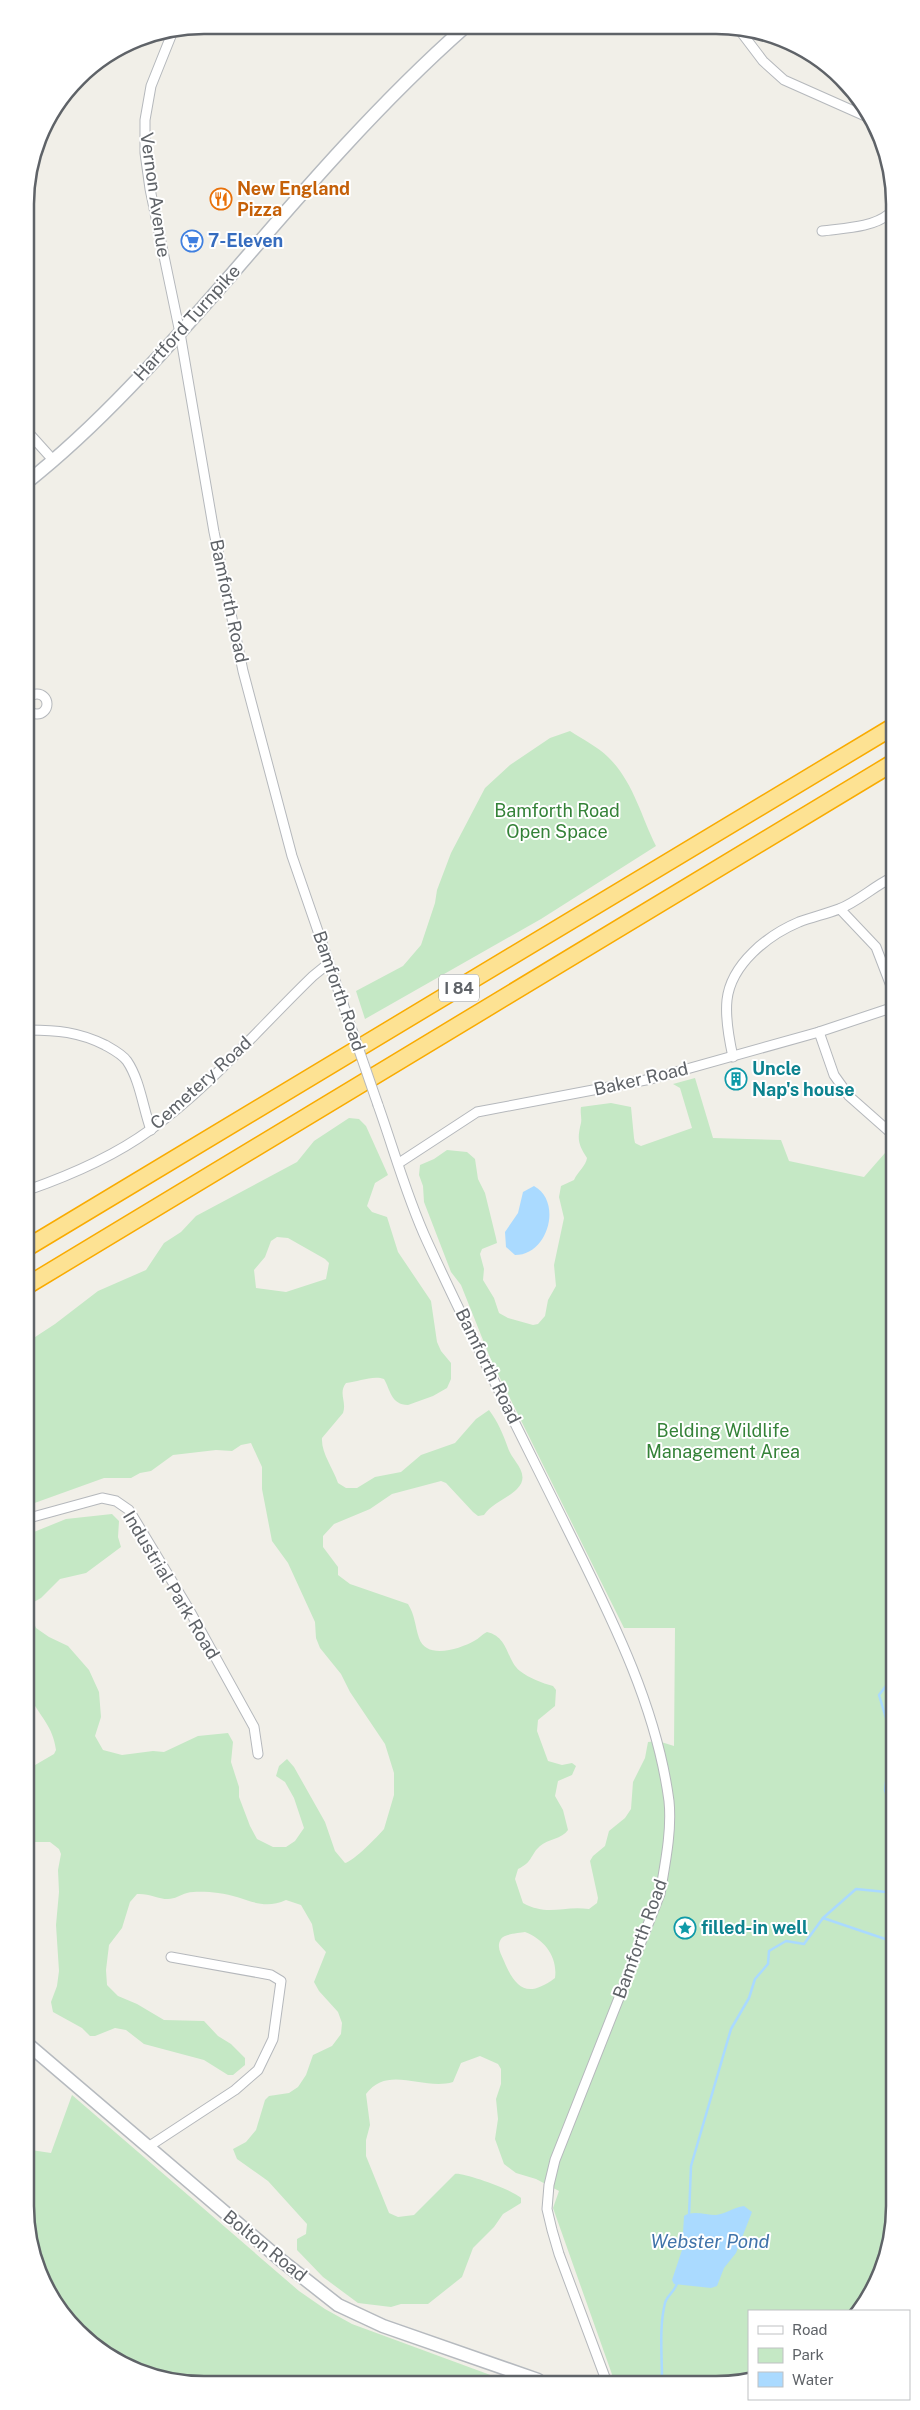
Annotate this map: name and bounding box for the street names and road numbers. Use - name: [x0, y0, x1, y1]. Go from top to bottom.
- street label: Vernon Avenue: [136, 131, 175, 259]
- street label: Hartford Turnpike: [129, 260, 244, 385]
- street label: Bamforth Road: [206, 537, 253, 665]
- street label: Bamforth Road: [309, 928, 370, 1054]
- road number: I 84: [439, 974, 479, 1001]
- street label: Cemetery Road: [146, 1032, 256, 1133]
- street label: Baker Road: [592, 1057, 690, 1100]
- street label: Bamforth Road: [451, 1305, 525, 1427]
- street label: Industrial Park Road: [119, 1507, 224, 1663]
- street label: Bamforth Road: [608, 1876, 671, 2001]
- street label: Bolton Road: [219, 2206, 311, 2286]

